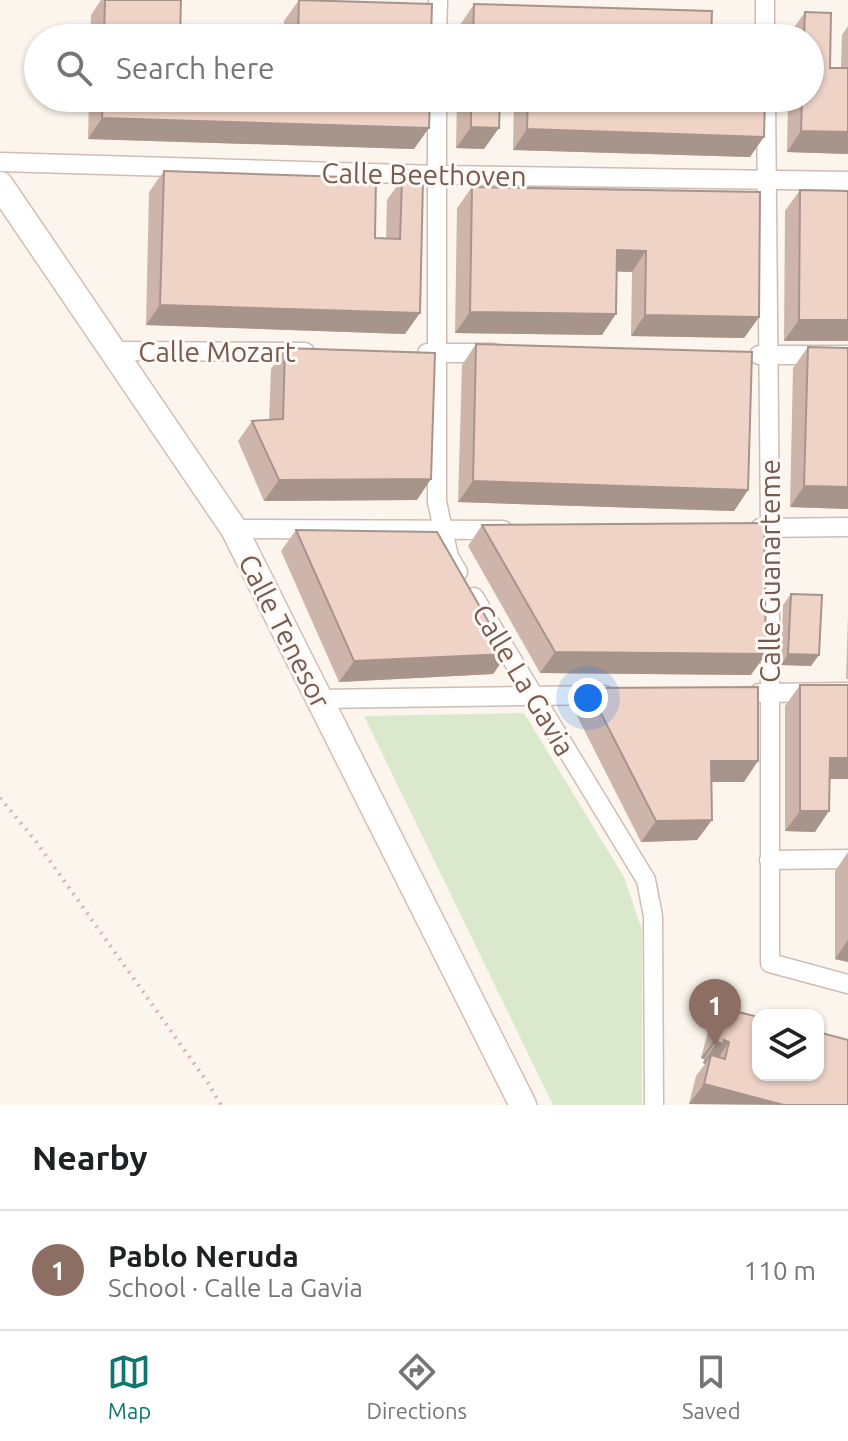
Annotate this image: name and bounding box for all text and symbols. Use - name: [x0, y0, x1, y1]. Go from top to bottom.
- search box: [24, 24, 824, 112]
- icon: search: [52, 46, 96, 90]
- text: Search here: [116, 51, 275, 85]
- street label: Calle Beethoven: [321, 157, 527, 191]
- street label: Calle Mozart: [138, 336, 296, 367]
- street label: Calle Guanarteme: [754, 459, 785, 683]
- street label: Calle Tenesor: [233, 549, 337, 713]
- street label: Calle La Gavia: [467, 599, 581, 761]
- your location: [568, 678, 608, 718]
- pin: 1: [689, 979, 741, 1045]
- map controls: [752, 1009, 824, 1081]
- button: layers: [752, 1009, 824, 1081]
- text: Nearby: [32, 1138, 147, 1176]
- text: Pablo Neruda: [108, 1239, 299, 1273]
- text: 1: [51, 1256, 65, 1285]
- text: 110 m: [744, 1256, 816, 1285]
- text: School · Calle La Gavia: [108, 1273, 363, 1302]
- tab: Map: [107, 1350, 151, 1423]
- tab: Directions: [366, 1350, 467, 1423]
- tab: Saved: [682, 1350, 741, 1423]

